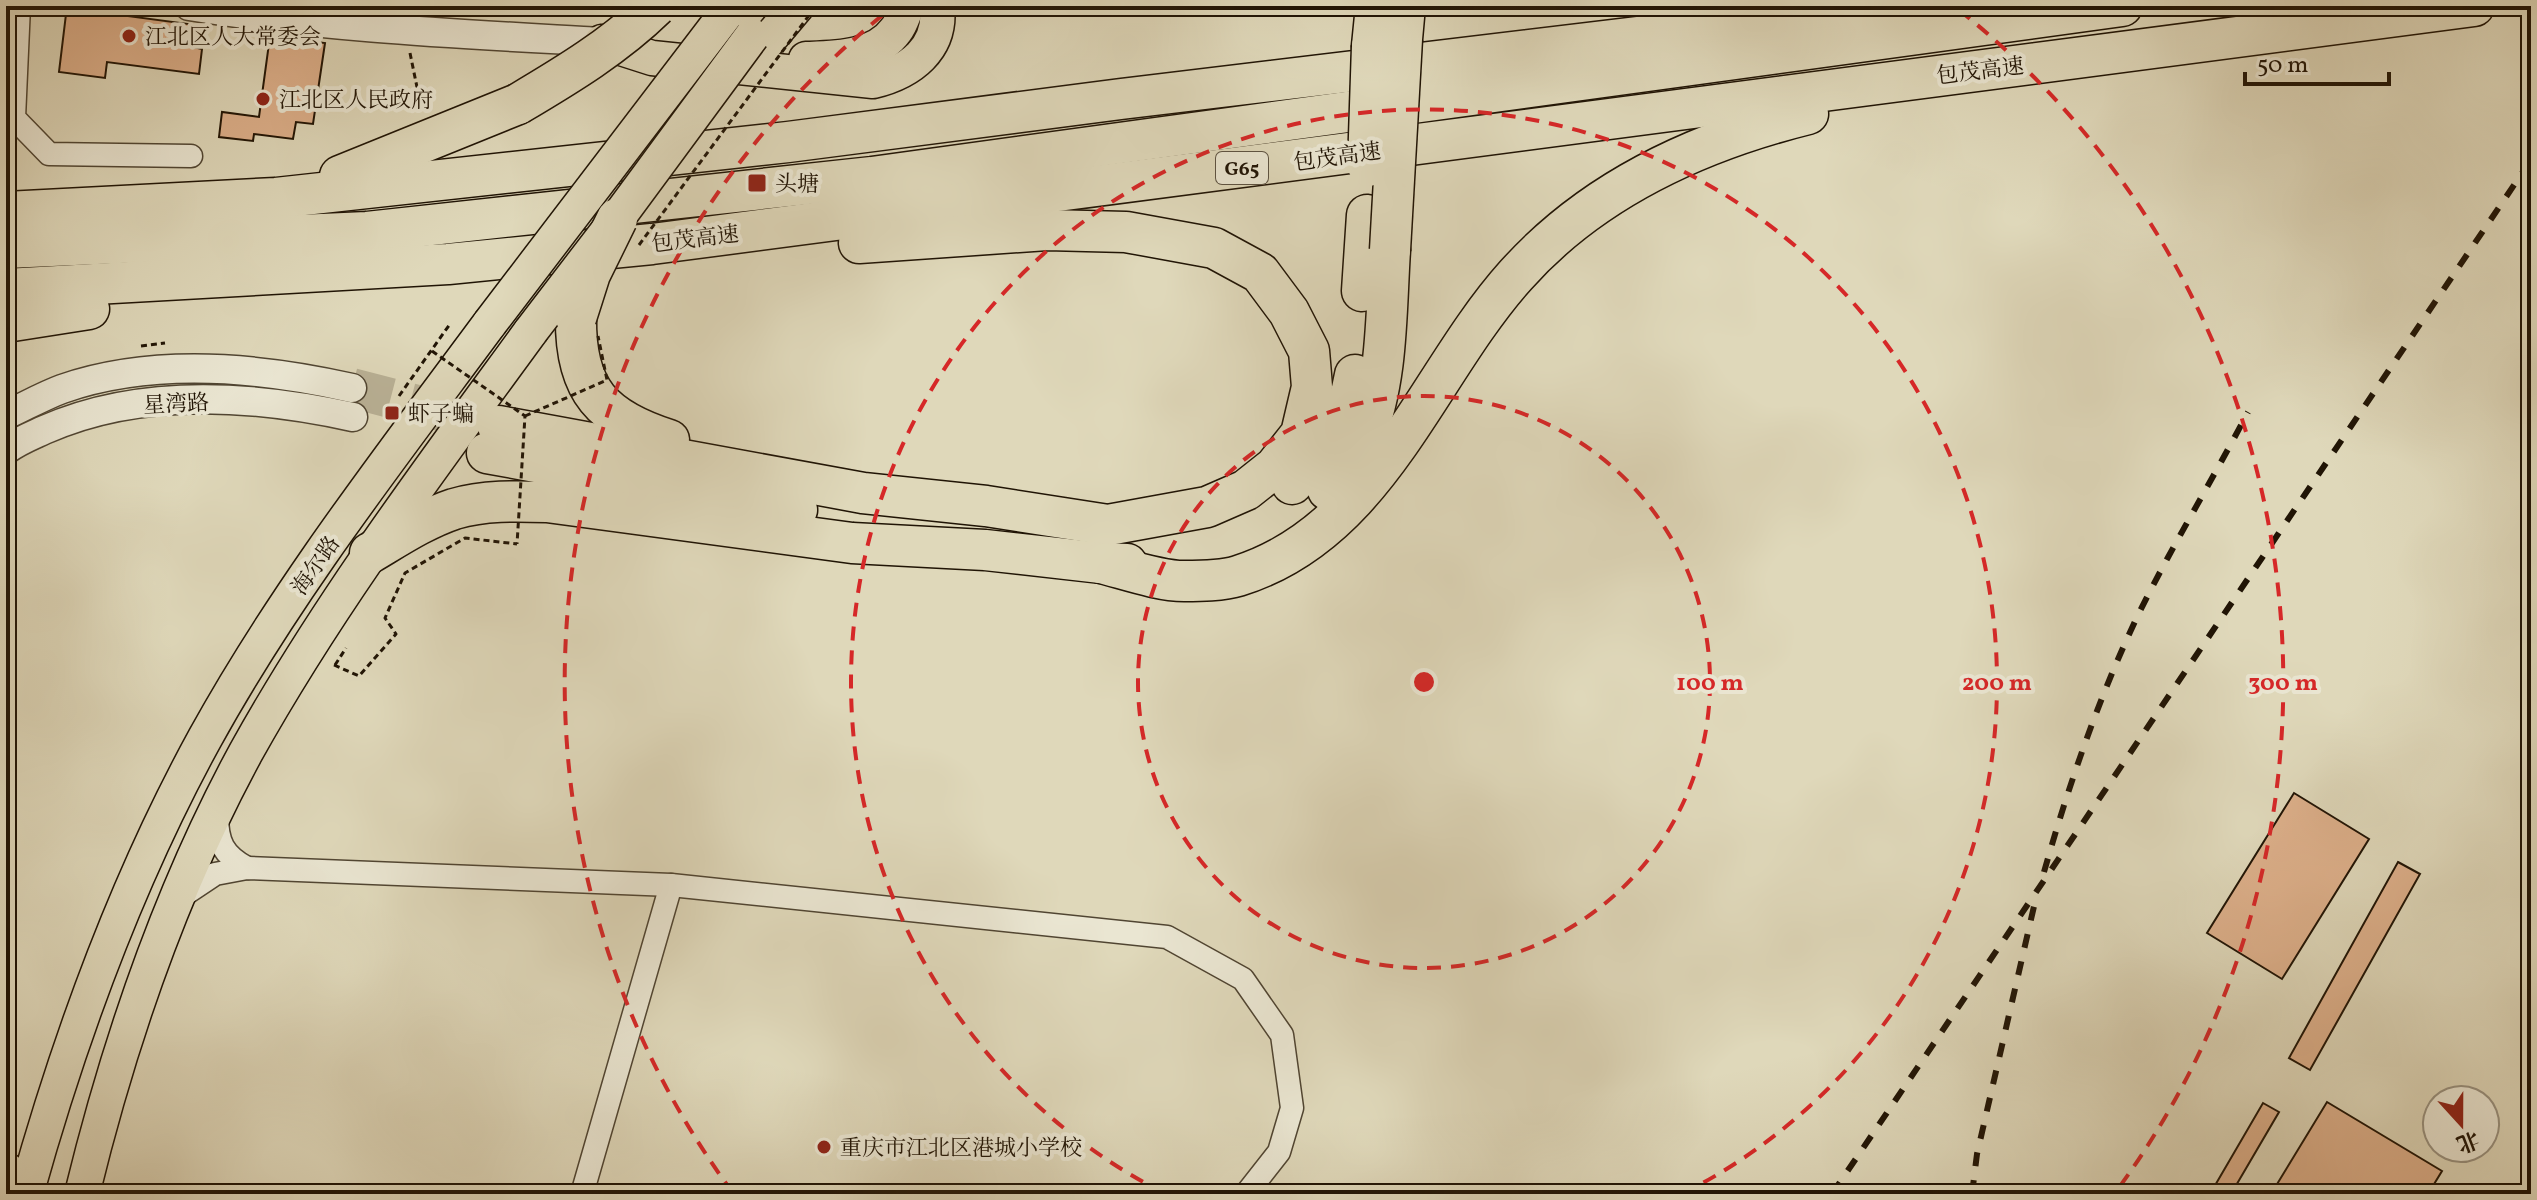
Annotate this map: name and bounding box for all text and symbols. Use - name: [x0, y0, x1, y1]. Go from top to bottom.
- place label: 江北区人大常委会: [145, 23, 321, 54]
- marker: 江北区人大常委会: [120, 27, 138, 45]
- scale bar: [2245, 36, 2389, 86]
- text: 50 m: [2257, 49, 2309, 83]
- street label: 包茂高速: [1935, 52, 2026, 93]
- place label: 江北区人民政府: [279, 86, 433, 117]
- marker: 江北区人民政府: [254, 90, 272, 108]
- street label: 包茂高速: [1292, 137, 1383, 180]
- road number: G65: [1216, 152, 1268, 184]
- place label: 头塘: [775, 170, 819, 201]
- marker: 头塘: [746, 172, 768, 194]
- street label: 包茂高速: [650, 220, 741, 261]
- street label: 星湾路: [142, 388, 210, 423]
- place label: 虾子蝙: [408, 400, 474, 431]
- marker: 虾子蝙: [383, 404, 401, 422]
- street label: 海尔路: [285, 531, 349, 602]
- text: 100 m: [1676, 667, 1744, 701]
- text: 200 m: [1962, 667, 2032, 701]
- text: 300 m: [2248, 667, 2318, 701]
- centre of rings: [1410, 668, 1438, 696]
- north arrow: [2421, 1084, 2501, 1164]
- text: 北: [2451, 1122, 2483, 1159]
- place label: 重庆市江北区港城小学校: [840, 1134, 1082, 1165]
- marker: 重庆市江北区港城小学校: [815, 1138, 833, 1156]

